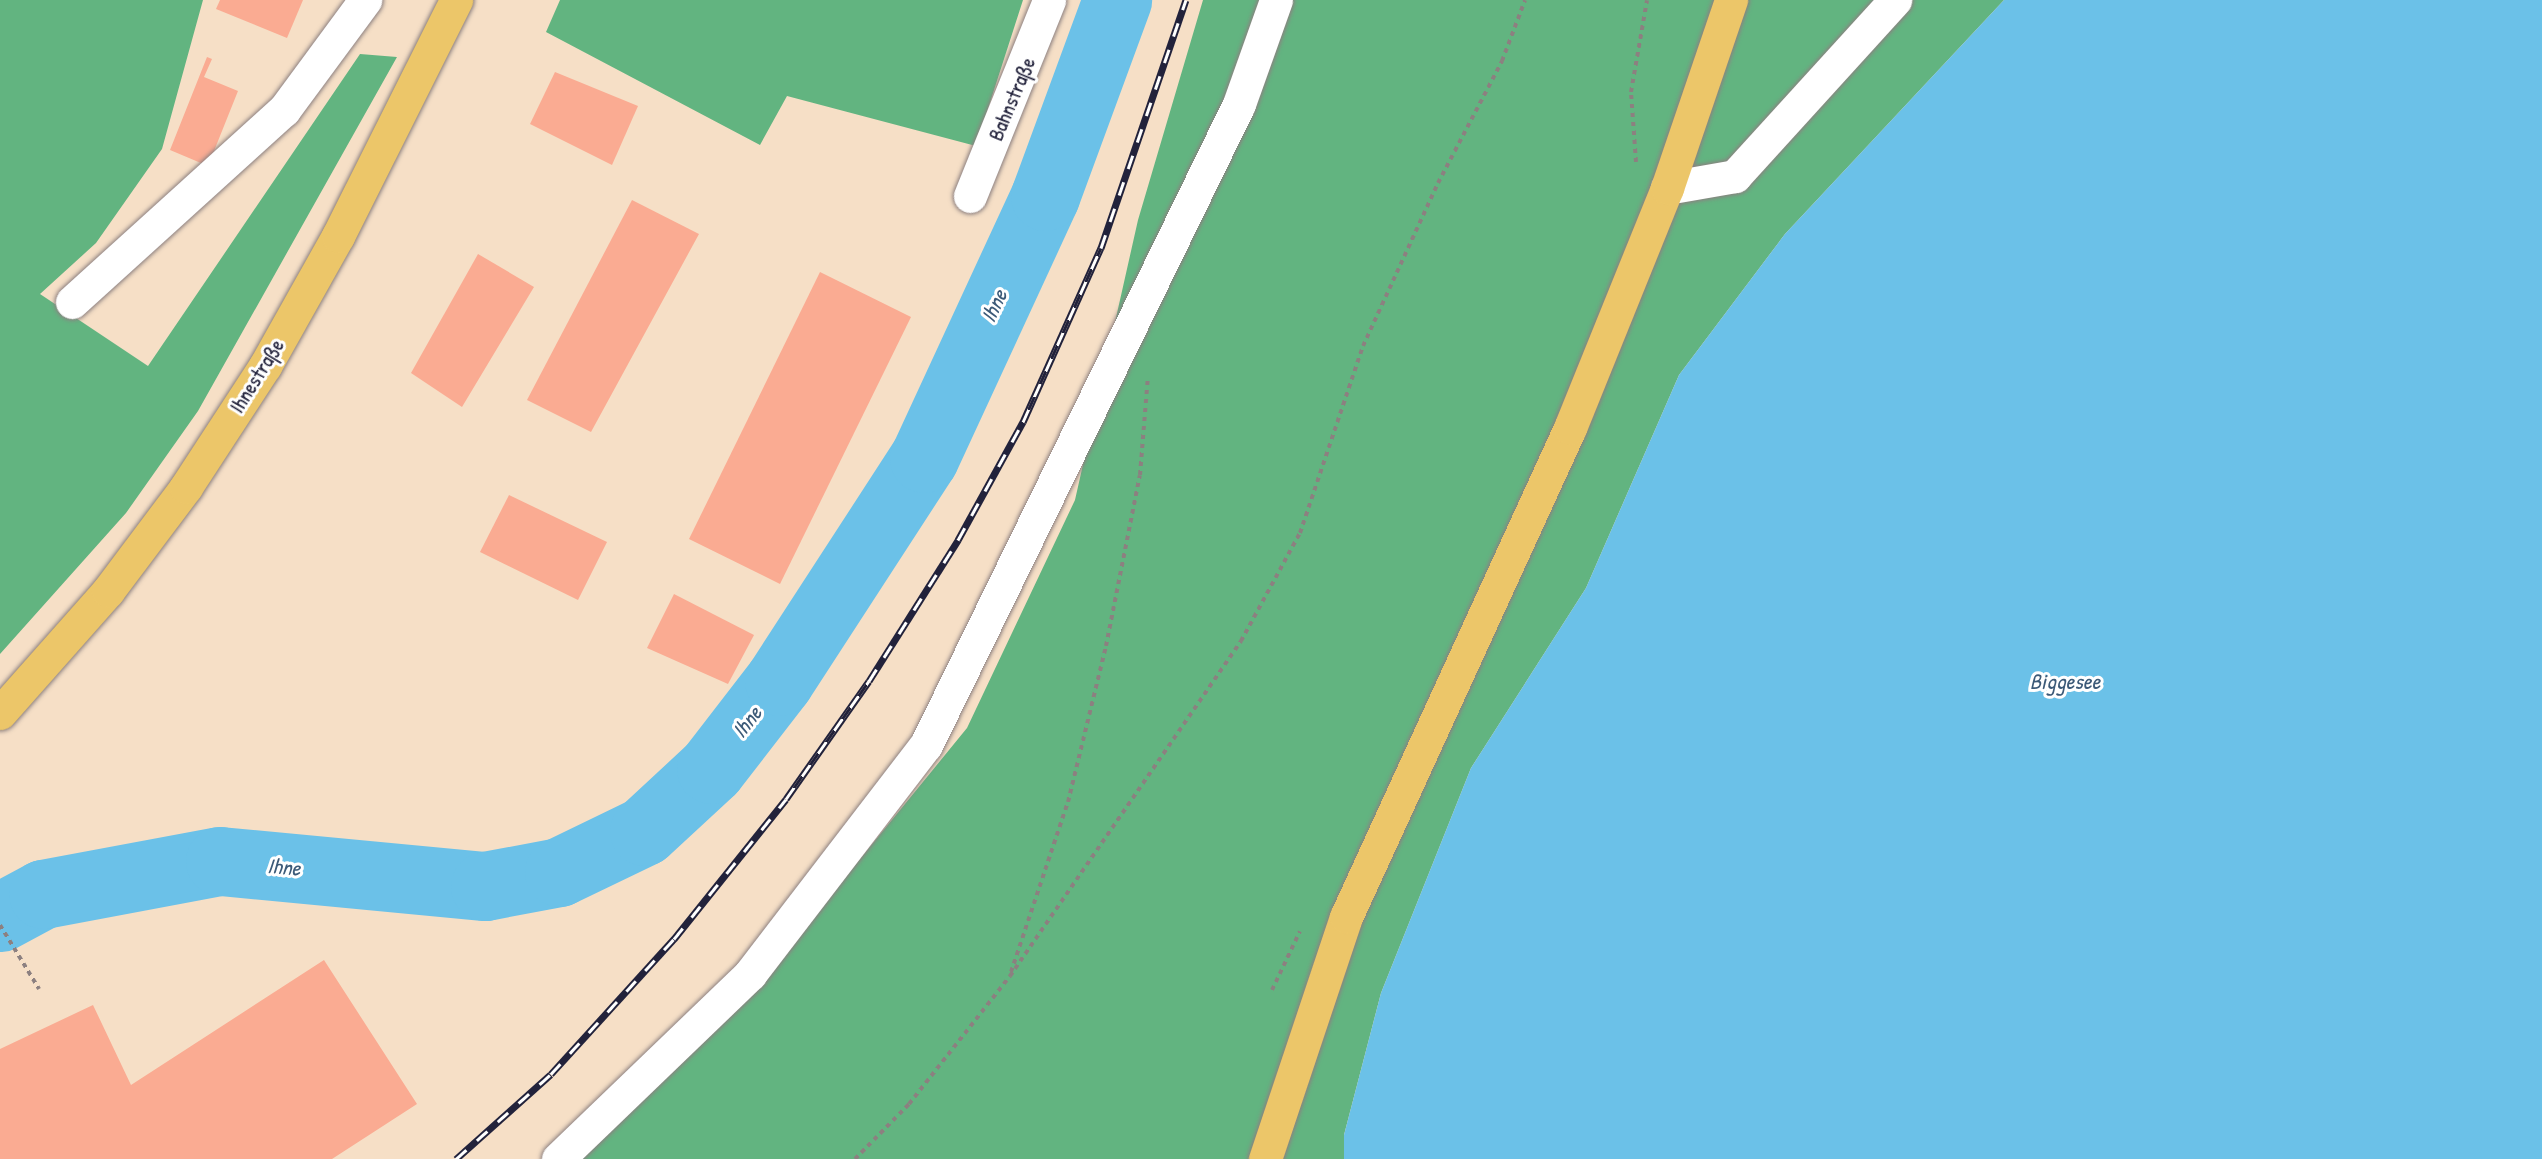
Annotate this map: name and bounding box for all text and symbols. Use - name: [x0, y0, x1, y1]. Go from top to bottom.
- street label: Bahnstraße: [983, 53, 1041, 145]
- water label: Ihne: [975, 285, 1013, 327]
- street label: Ihnestraße: [224, 334, 290, 418]
- water label: Biggesee: [2030, 669, 2100, 695]
- water label: Ihne: [726, 701, 768, 743]
- water label: Ihne: [266, 852, 302, 882]

